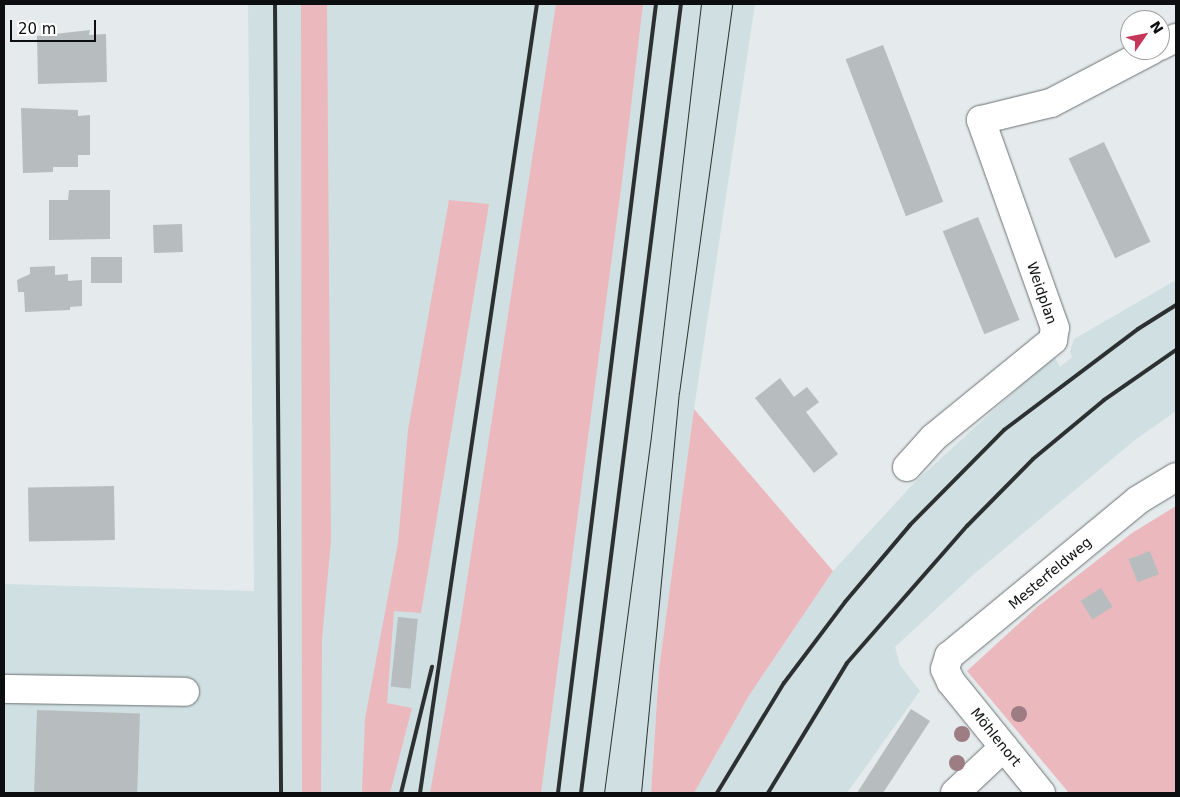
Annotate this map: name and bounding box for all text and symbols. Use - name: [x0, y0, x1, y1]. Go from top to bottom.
- scale bar: [12, 10, 99, 42]
- north arrow: [1120, 10, 1170, 60]
- text: N: [1147, 18, 1167, 37]
- text: 20 m: [18, 20, 56, 38]
- street label: Weidplan: [1024, 260, 1060, 326]
- street label: Mesterfeldweg: [1005, 533, 1095, 613]
- street label: Möhlenort: [967, 704, 1025, 770]

